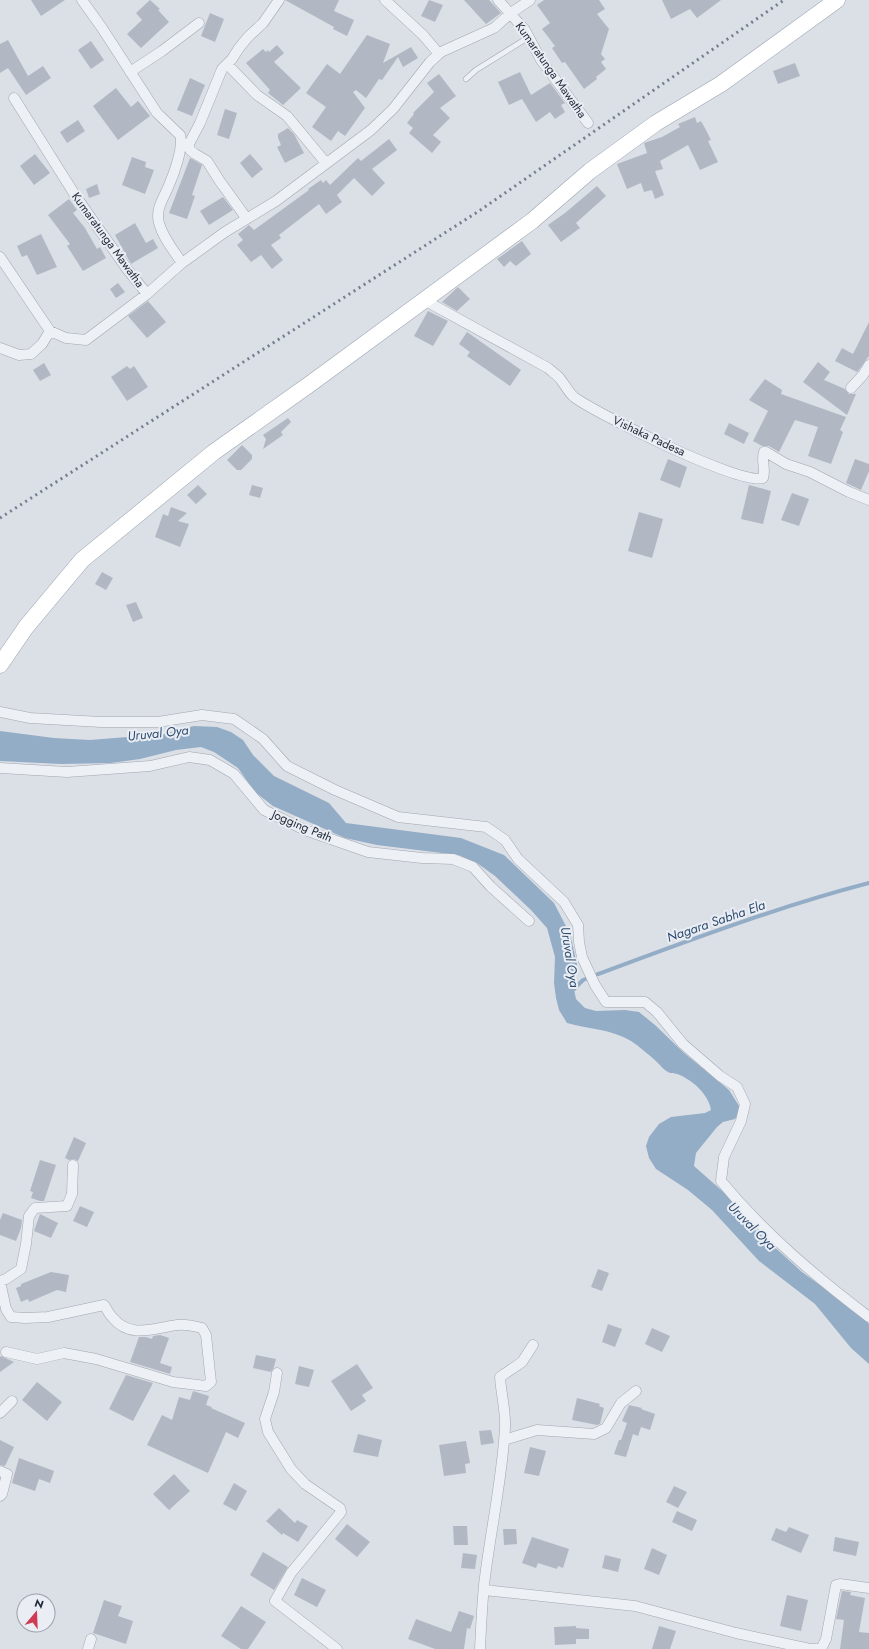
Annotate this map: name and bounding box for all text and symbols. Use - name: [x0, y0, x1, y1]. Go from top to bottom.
- street label: Kumaratunga Mawatha: [511, 18, 591, 122]
- street label: Kumaratunga Mawatha: [67, 189, 149, 291]
- street label: Vishaka Padesa: [610, 411, 688, 461]
- water label: Uruval Oya: [127, 720, 189, 746]
- street label: Jogging Path: [267, 804, 335, 847]
- water label: Nagara Sabha Ela: [664, 895, 768, 947]
- water label: Uruval Oya: [556, 925, 584, 989]
- water label: Uruval Oya: [724, 1198, 780, 1254]
- north arrow: [16, 1593, 56, 1633]
- text: N: [33, 1595, 46, 1613]

